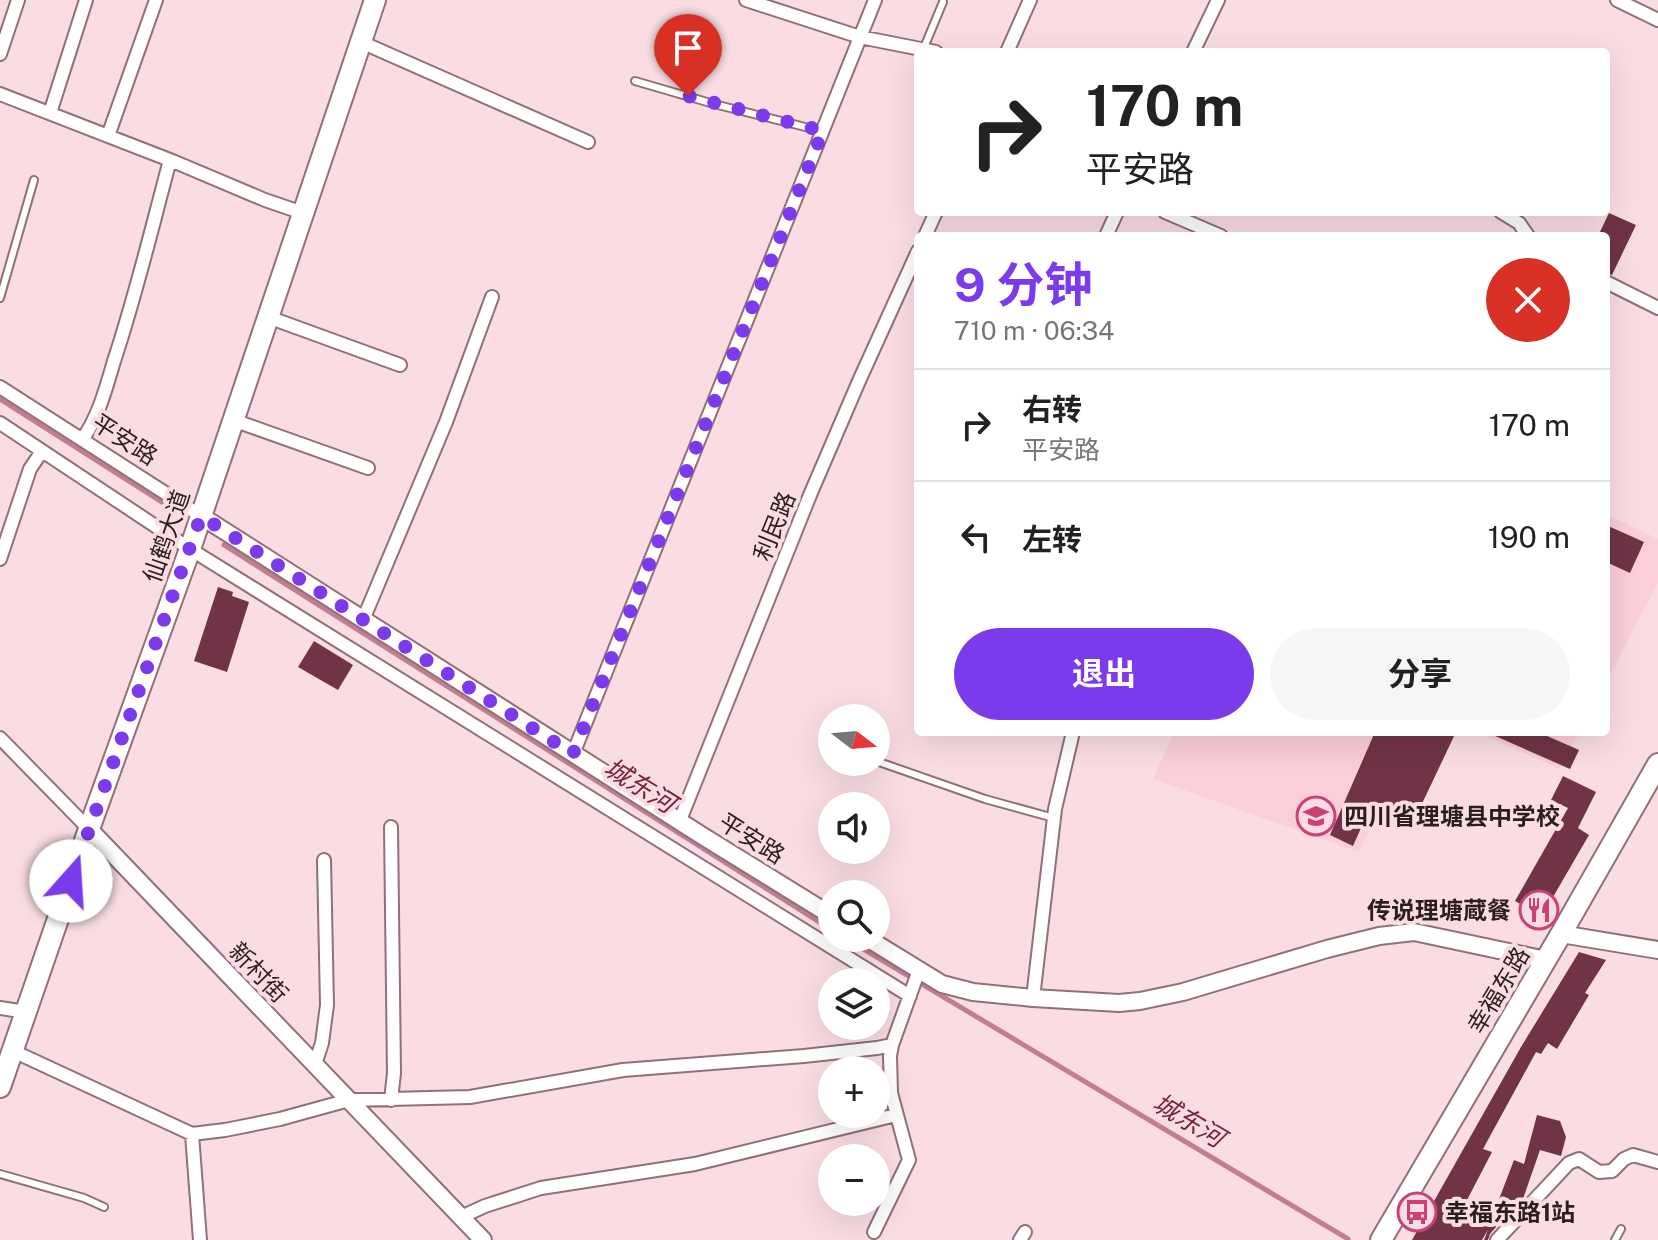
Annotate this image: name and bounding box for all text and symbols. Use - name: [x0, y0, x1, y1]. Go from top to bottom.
- pin: [654, 14.0, 722, 96]
- icon: arrive: [666, 26, 710, 70]
- text: 170 m: [1086, 73, 1243, 139]
- icon: right: [954, 80, 1058, 184]
- text: 平安路: [1086, 148, 1194, 190]
- text: 9 分钟: [954, 256, 1092, 313]
- button: close: [1486, 258, 1570, 342]
- text: 710 m · 06:34: [954, 315, 1114, 346]
- text: 右转: [1022, 391, 1082, 427]
- icon: right: [954, 403, 998, 447]
- text: 170 m: [1489, 407, 1570, 443]
- street label: 平安路: [87, 408, 163, 470]
- text: 平安路: [1022, 434, 1100, 465]
- street label: 仙鹤大道: [137, 486, 195, 586]
- street label: 利民路: [748, 487, 800, 565]
- icon: left: [954, 515, 998, 559]
- text: 190 m: [1488, 519, 1570, 555]
- text: 左转: [1022, 521, 1082, 557]
- button: 退出: [954, 628, 1254, 720]
- button: 分享: [1270, 628, 1570, 720]
- north arrow: [818, 704, 890, 776]
- map controls: [818, 704, 890, 1216]
- water label: 城东河: [599, 751, 686, 821]
- button: sound: [818, 792, 890, 864]
- school or university icon: 四川省理塘县中学校: [1295, 795, 1337, 837]
- place label: 四川省理塘县中学校: [1344, 802, 1560, 830]
- street label: 平安路: [714, 807, 790, 869]
- position arrow: [29, 839, 113, 923]
- button: search: [818, 880, 890, 952]
- restaurant icon: 传说理塘蔵餐: [1518, 889, 1560, 931]
- place label: 传说理塘蔵餐: [1367, 896, 1511, 924]
- street label: 新村街: [224, 936, 294, 1008]
- street label: 幸福东路: [1461, 942, 1535, 1038]
- button: layers: [818, 968, 890, 1040]
- button: +: [818, 1056, 890, 1128]
- water label: 城东河: [1148, 1087, 1235, 1156]
- button: −: [818, 1144, 890, 1216]
- bus stop icon: 幸福东路1站: [1396, 1191, 1438, 1233]
- place label: 幸福东路1站: [1445, 1198, 1575, 1226]

